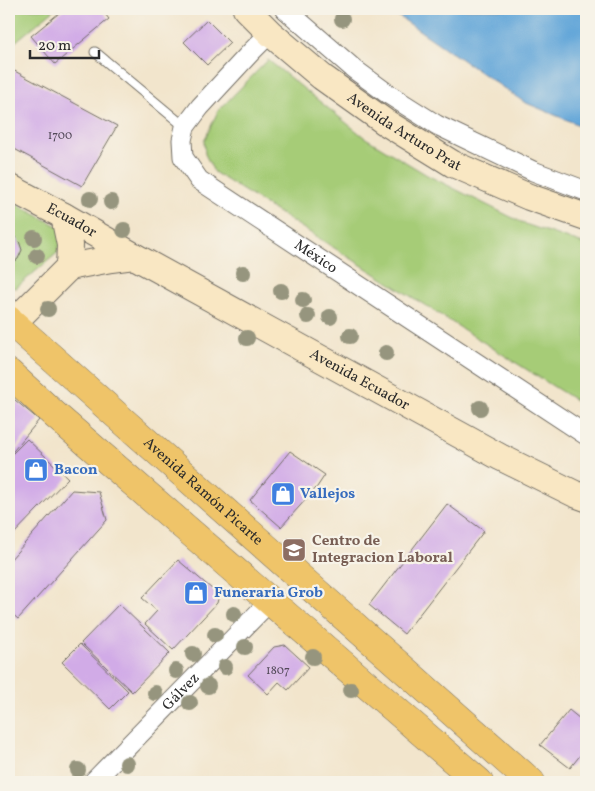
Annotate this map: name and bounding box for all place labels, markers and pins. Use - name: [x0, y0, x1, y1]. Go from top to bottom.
- shop icon: Bacon: [23, 457, 49, 483]
- place label: Bacon: [54, 460, 98, 481]
- shop icon: Vallejos: [270, 481, 296, 507]
- place label: Vallejos: [300, 484, 355, 505]
- place label: Centro de Integracion Laboral: [312, 531, 453, 569]
- school or university icon: Centro de Integracion Laboral: [281, 537, 307, 563]
- shop icon: Funeraria Grob: [183, 580, 209, 606]
- place label: Funeraria Grob: [214, 583, 323, 604]

